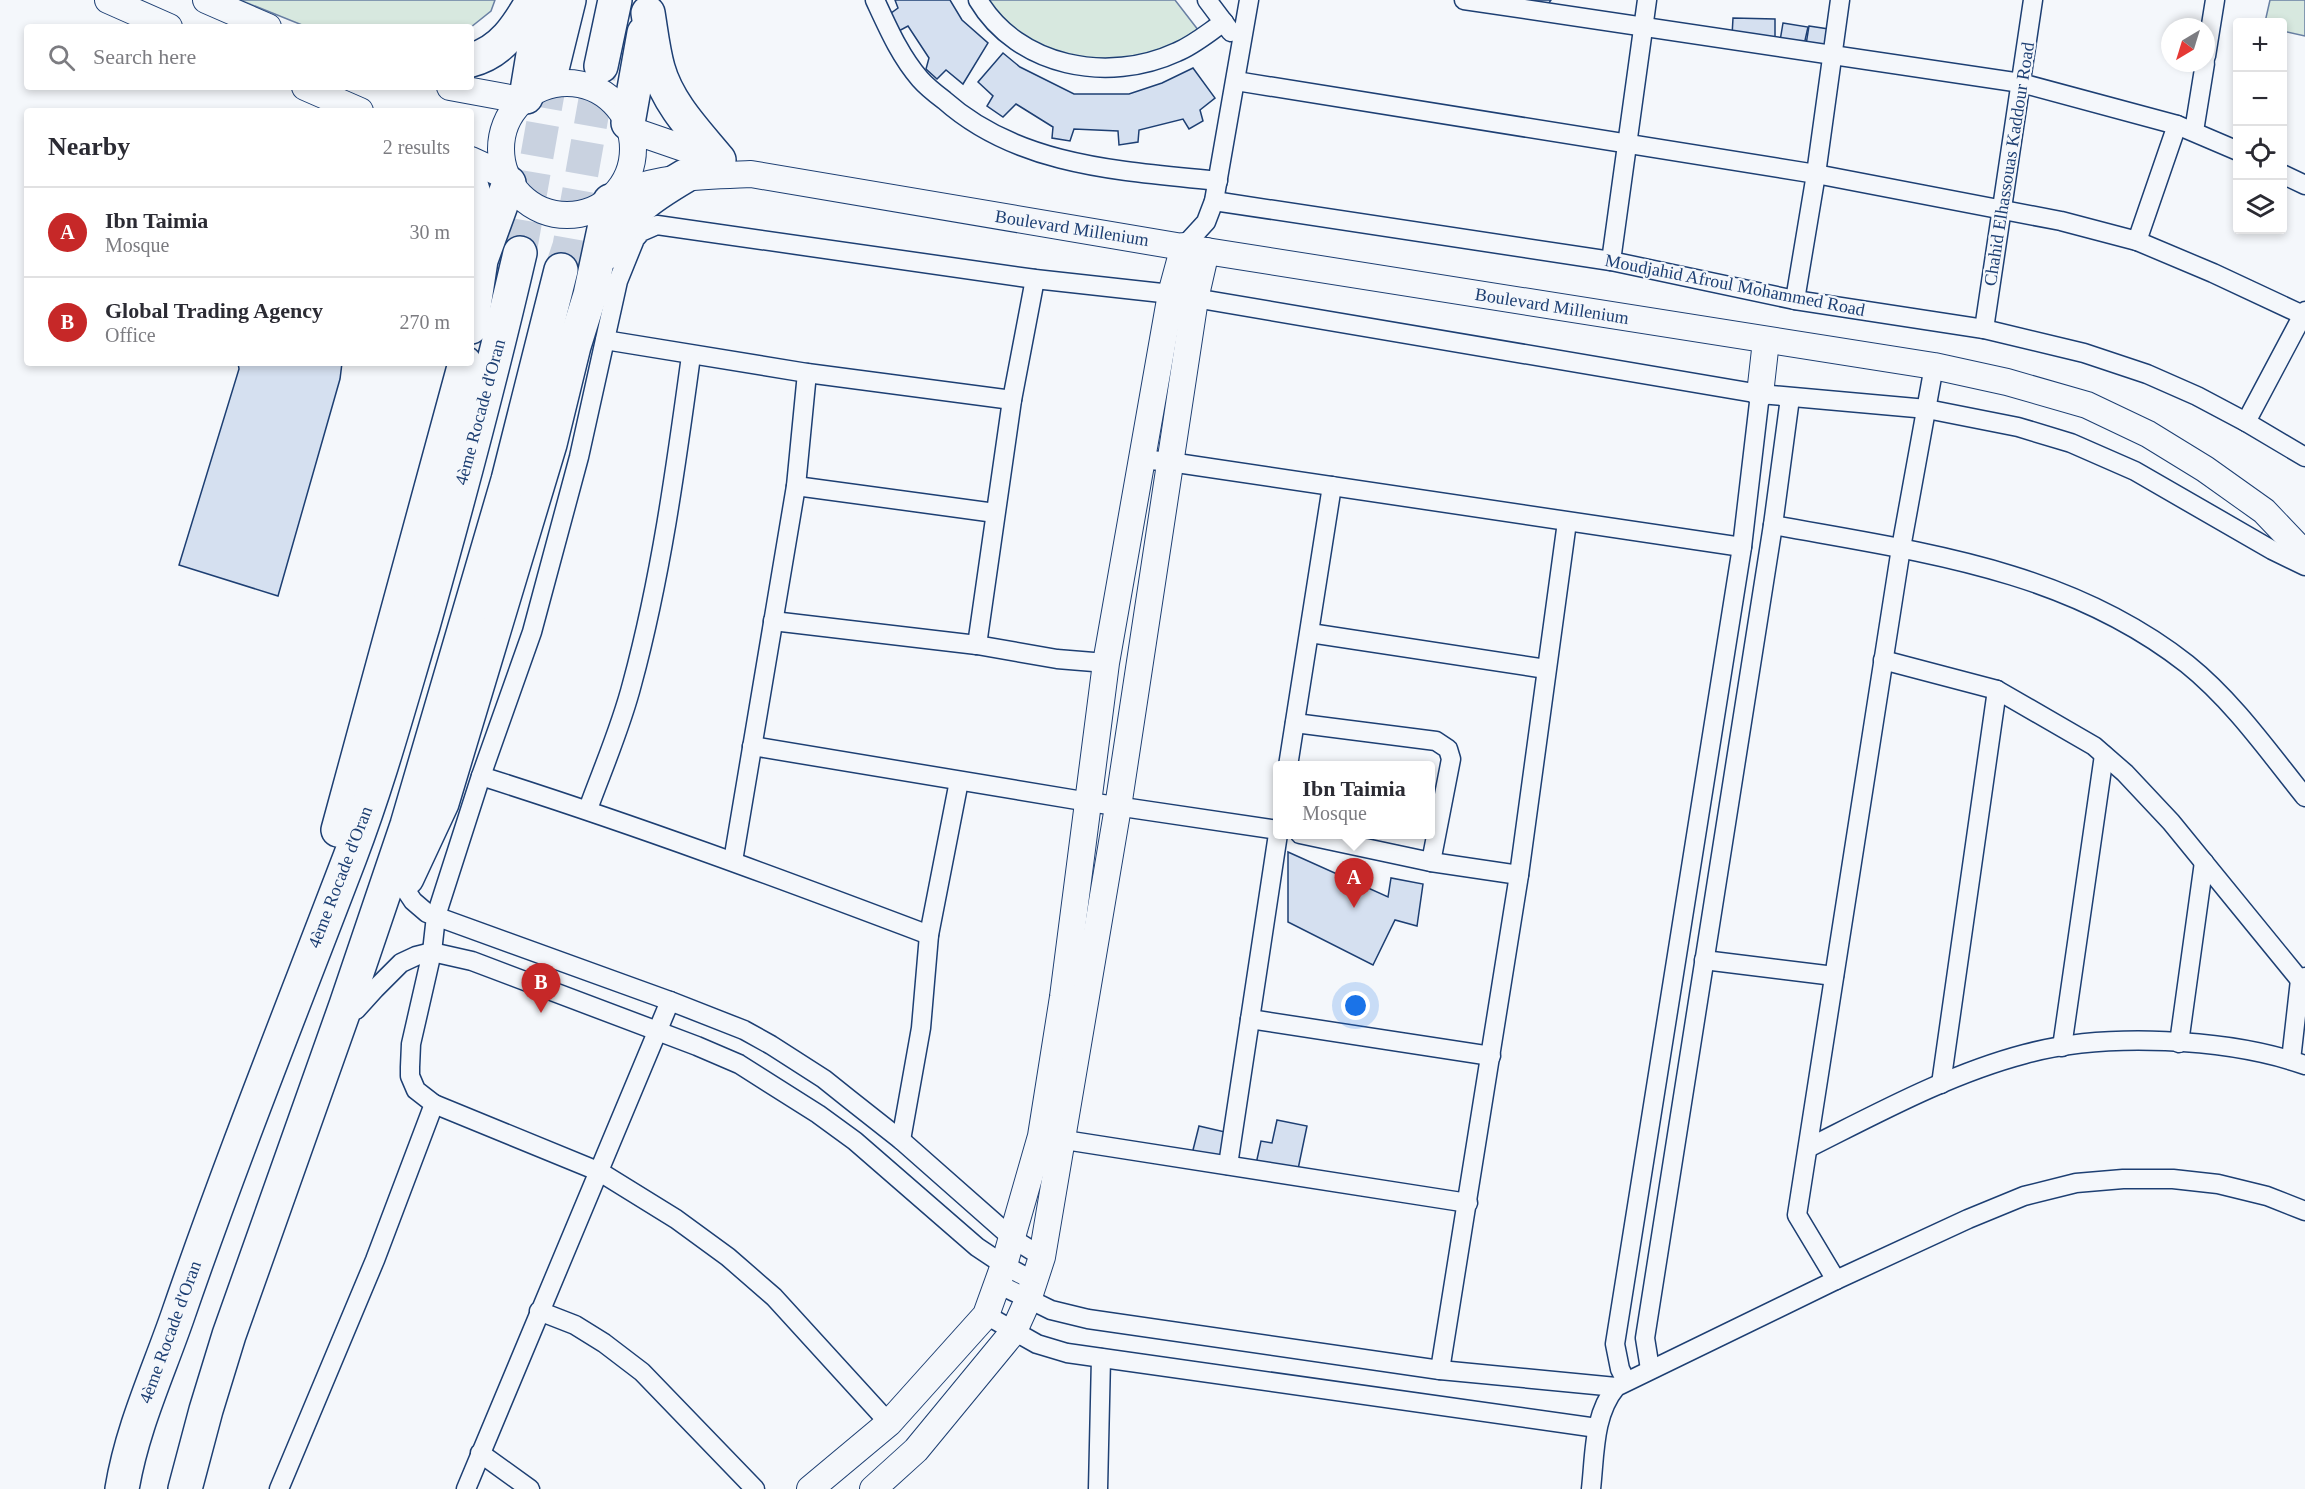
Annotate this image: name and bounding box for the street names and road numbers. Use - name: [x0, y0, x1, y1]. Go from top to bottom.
- street label: Chahid Elhassouas Kaddour Road: [1980, 41, 2038, 287]
- street label: Boulevard Millenium: [994, 206, 1150, 250]
- street label: Moudjahid Afroul Mohammed Road: [1603, 250, 1867, 320]
- street label: Boulevard Millenium: [1474, 284, 1630, 328]
- street label: 4ème Rocade d'Oran: [451, 337, 509, 487]
- street label: 4ème Rocade d'Oran: [304, 803, 376, 951]
- street label: 4ème Rocade d'Oran: [135, 1258, 205, 1406]

